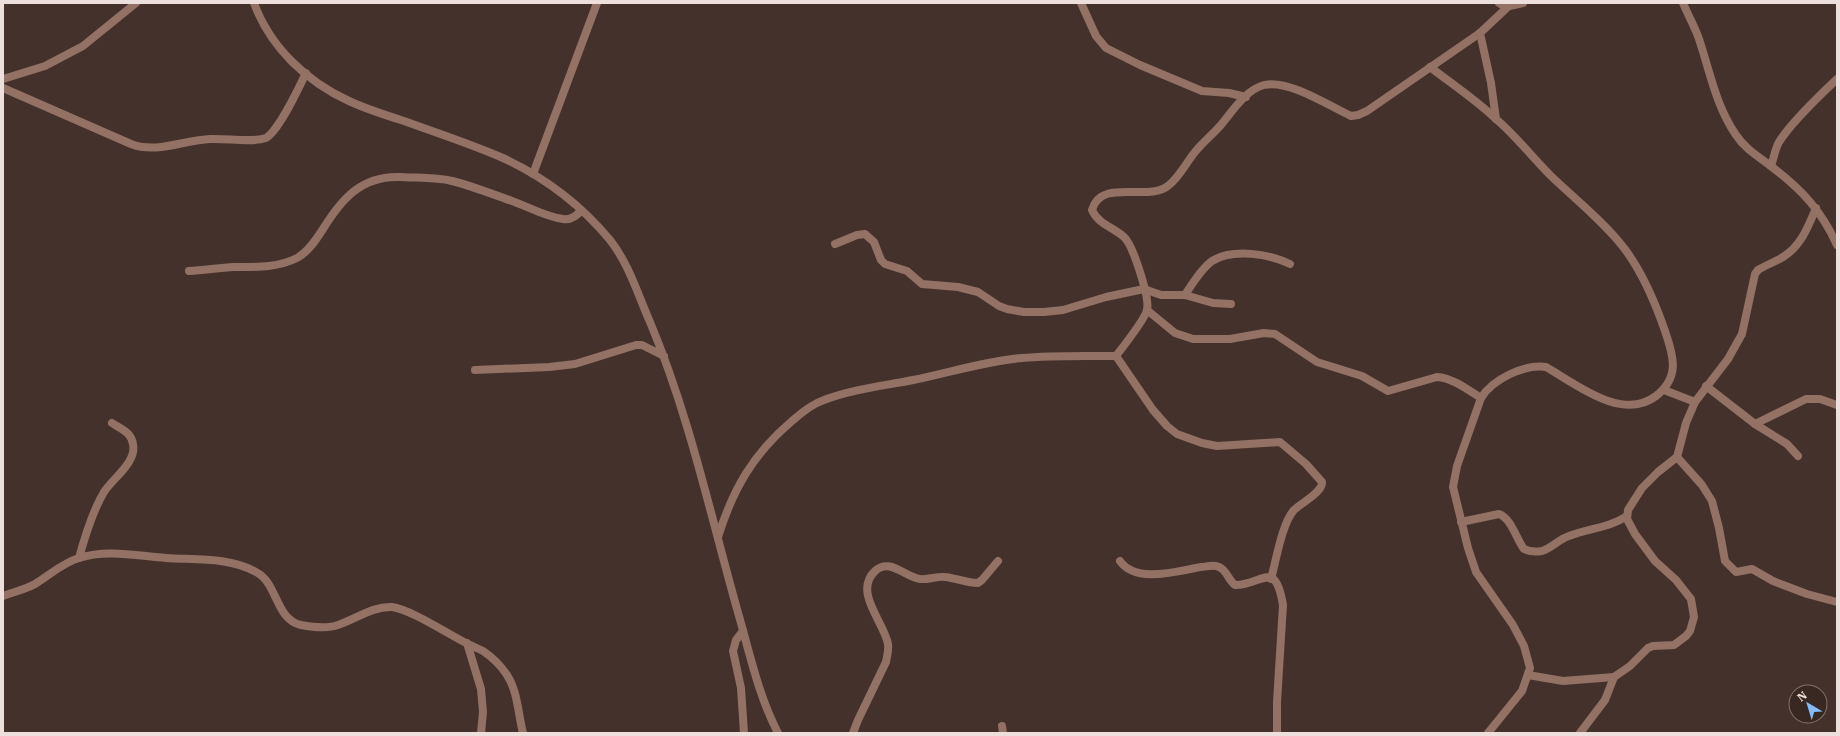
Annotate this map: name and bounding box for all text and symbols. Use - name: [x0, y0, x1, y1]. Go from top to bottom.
- north arrow: [1788, 684, 1828, 724]
- text: N: [1794, 688, 1810, 704]

